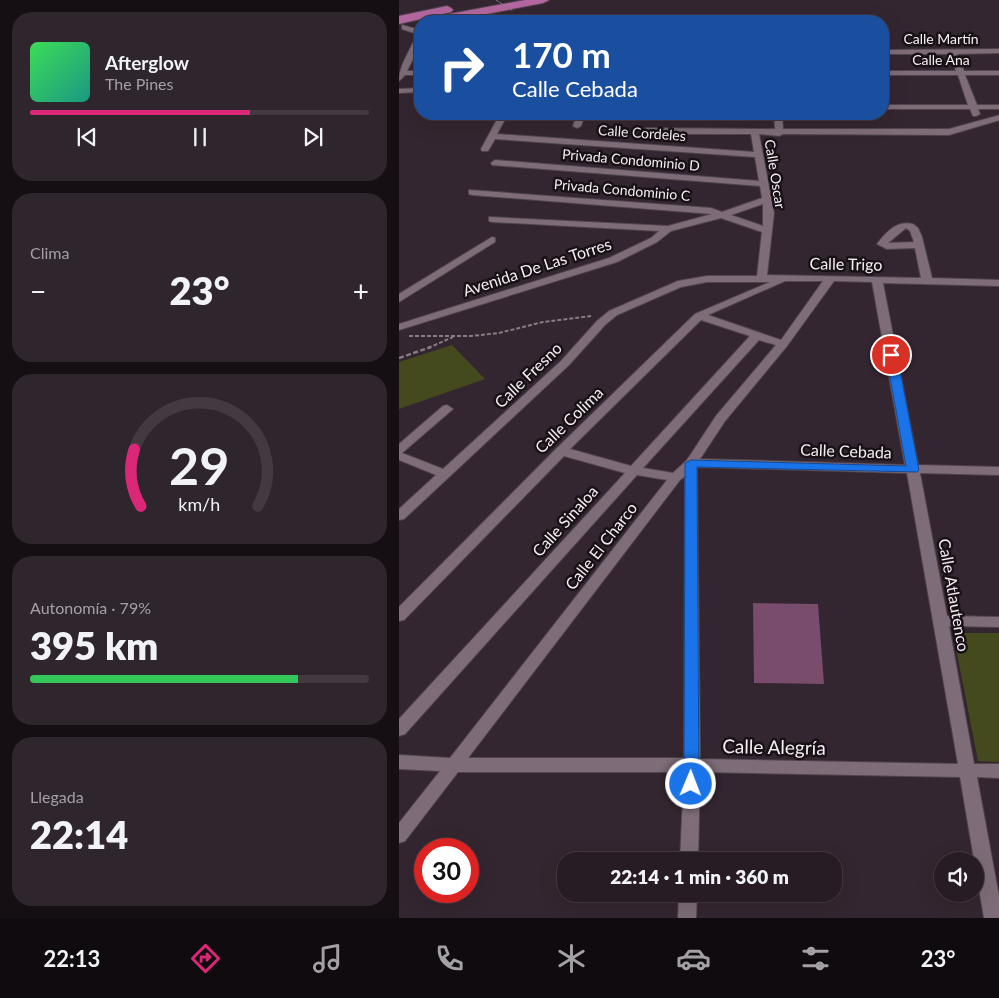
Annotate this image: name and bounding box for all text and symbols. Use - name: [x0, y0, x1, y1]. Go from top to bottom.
- street label: Calle Martín: [903, 30, 979, 47]
- text: 170 m: [512, 33, 611, 75]
- icon: right: [429, 35, 494, 100]
- text: Afterglow: [105, 51, 189, 74]
- street label: Calle Ana: [912, 51, 970, 68]
- text: The Pines: [105, 74, 174, 93]
- text: Calle Cebada: [512, 75, 638, 102]
- street label: Calle Cordeles: [598, 121, 686, 144]
- icon: previous: [73, 123, 101, 151]
- icon: pause: [186, 123, 214, 151]
- icon: next: [299, 123, 327, 151]
- street label: Calle Oscar: [762, 138, 789, 210]
- street label: Privada Condominio D: [562, 145, 701, 174]
- street label: Privada Condominio C: [553, 175, 692, 204]
- street label: Avenida De Las Torres: [460, 234, 614, 300]
- text: Clima: [30, 243, 69, 262]
- street label: Calle Trigo: [809, 253, 883, 274]
- text: 23°: [170, 267, 229, 313]
- text: −: [30, 274, 46, 308]
- text: +: [353, 274, 369, 308]
- pin: [870, 334, 912, 376]
- street label: Calle Fresno: [490, 338, 565, 411]
- icon: arrive: [877, 341, 905, 369]
- street label: Calle Colima: [531, 383, 607, 457]
- text: 29: [169, 434, 230, 496]
- street label: Calle Cebada: [800, 439, 892, 462]
- street label: Calle Sinaloa: [528, 481, 601, 560]
- text: km/h: [179, 493, 220, 515]
- street label: Calle El Charco: [561, 498, 641, 593]
- street label: Calle Atlautenco: [935, 537, 974, 653]
- text: Autonomía · 79%: [30, 598, 151, 617]
- text: 395 km: [30, 622, 158, 668]
- street label: Calle Alegría: [722, 734, 826, 759]
- position arrow: [664, 757, 716, 809]
- text: Llegada: [30, 787, 84, 806]
- text: 22:14: [30, 811, 128, 857]
- speed limit sign: 30: [414, 838, 479, 903]
- map controls: [934, 852, 984, 902]
- button: sound: [934, 852, 984, 902]
- text: 22:14 · 1 min · 360 m: [610, 865, 789, 888]
- icon: directions: [188, 941, 223, 976]
- icon: music: [310, 941, 345, 976]
- icon: phone: [432, 941, 467, 976]
- icon: climate: [554, 941, 589, 976]
- icon: car: [676, 941, 711, 976]
- icon: filters: [798, 941, 833, 976]
- text: 22:13: [44, 945, 100, 972]
- text: 23°: [921, 945, 955, 972]

